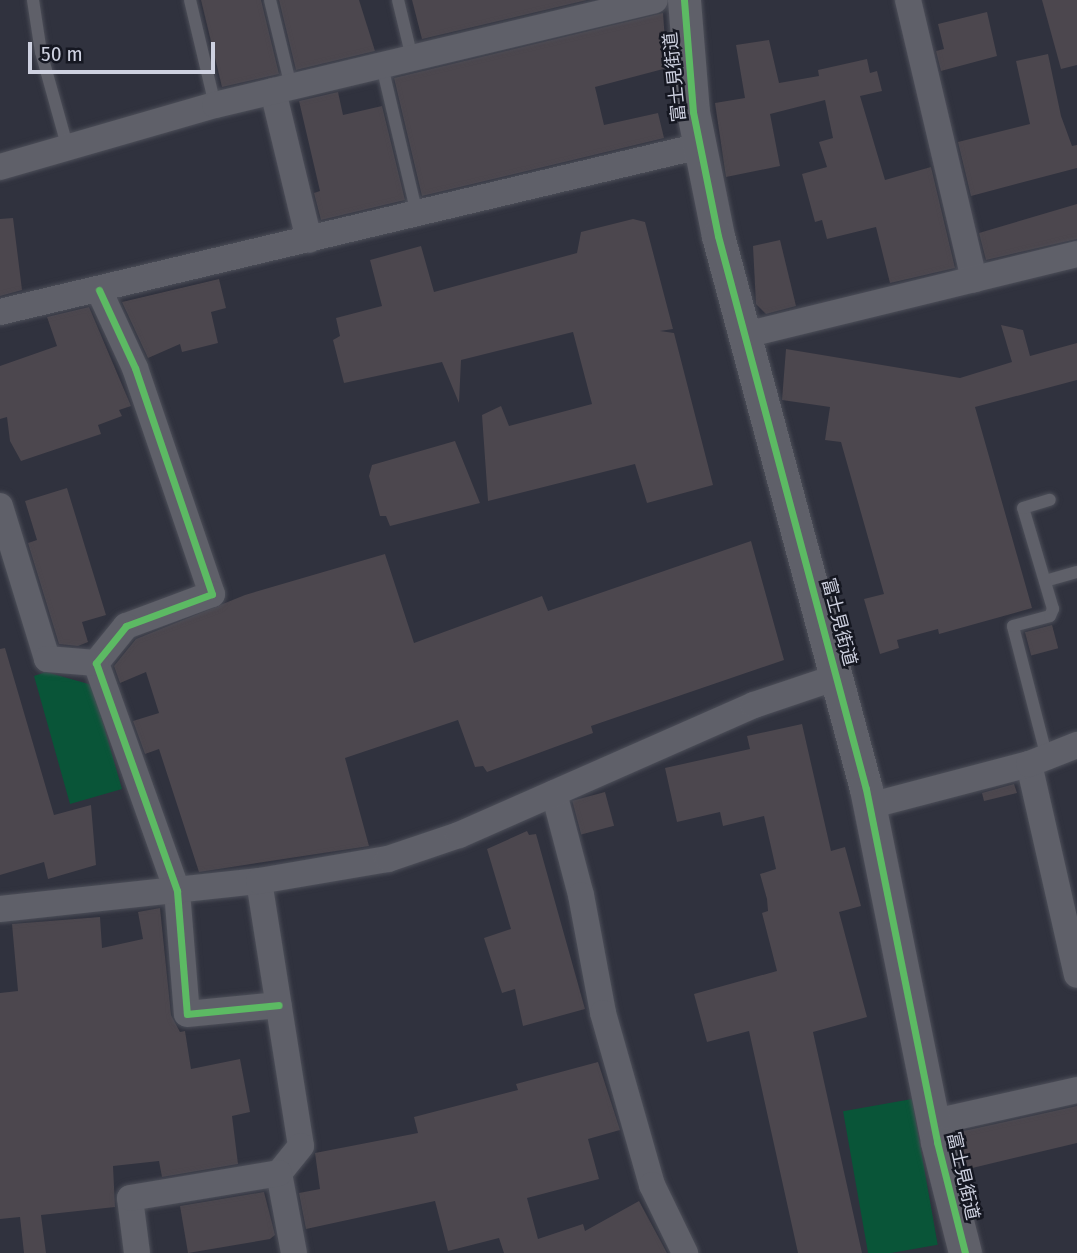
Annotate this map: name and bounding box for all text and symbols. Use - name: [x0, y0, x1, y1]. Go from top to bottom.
- scale bar: [32, 28, 219, 72]
- street label: 富士見街道: [660, 31, 690, 123]
- text: 50 m: [41, 41, 83, 67]
- street label: 富士見街道: [817, 576, 861, 668]
- street label: 富士見街道: [942, 1130, 984, 1222]

